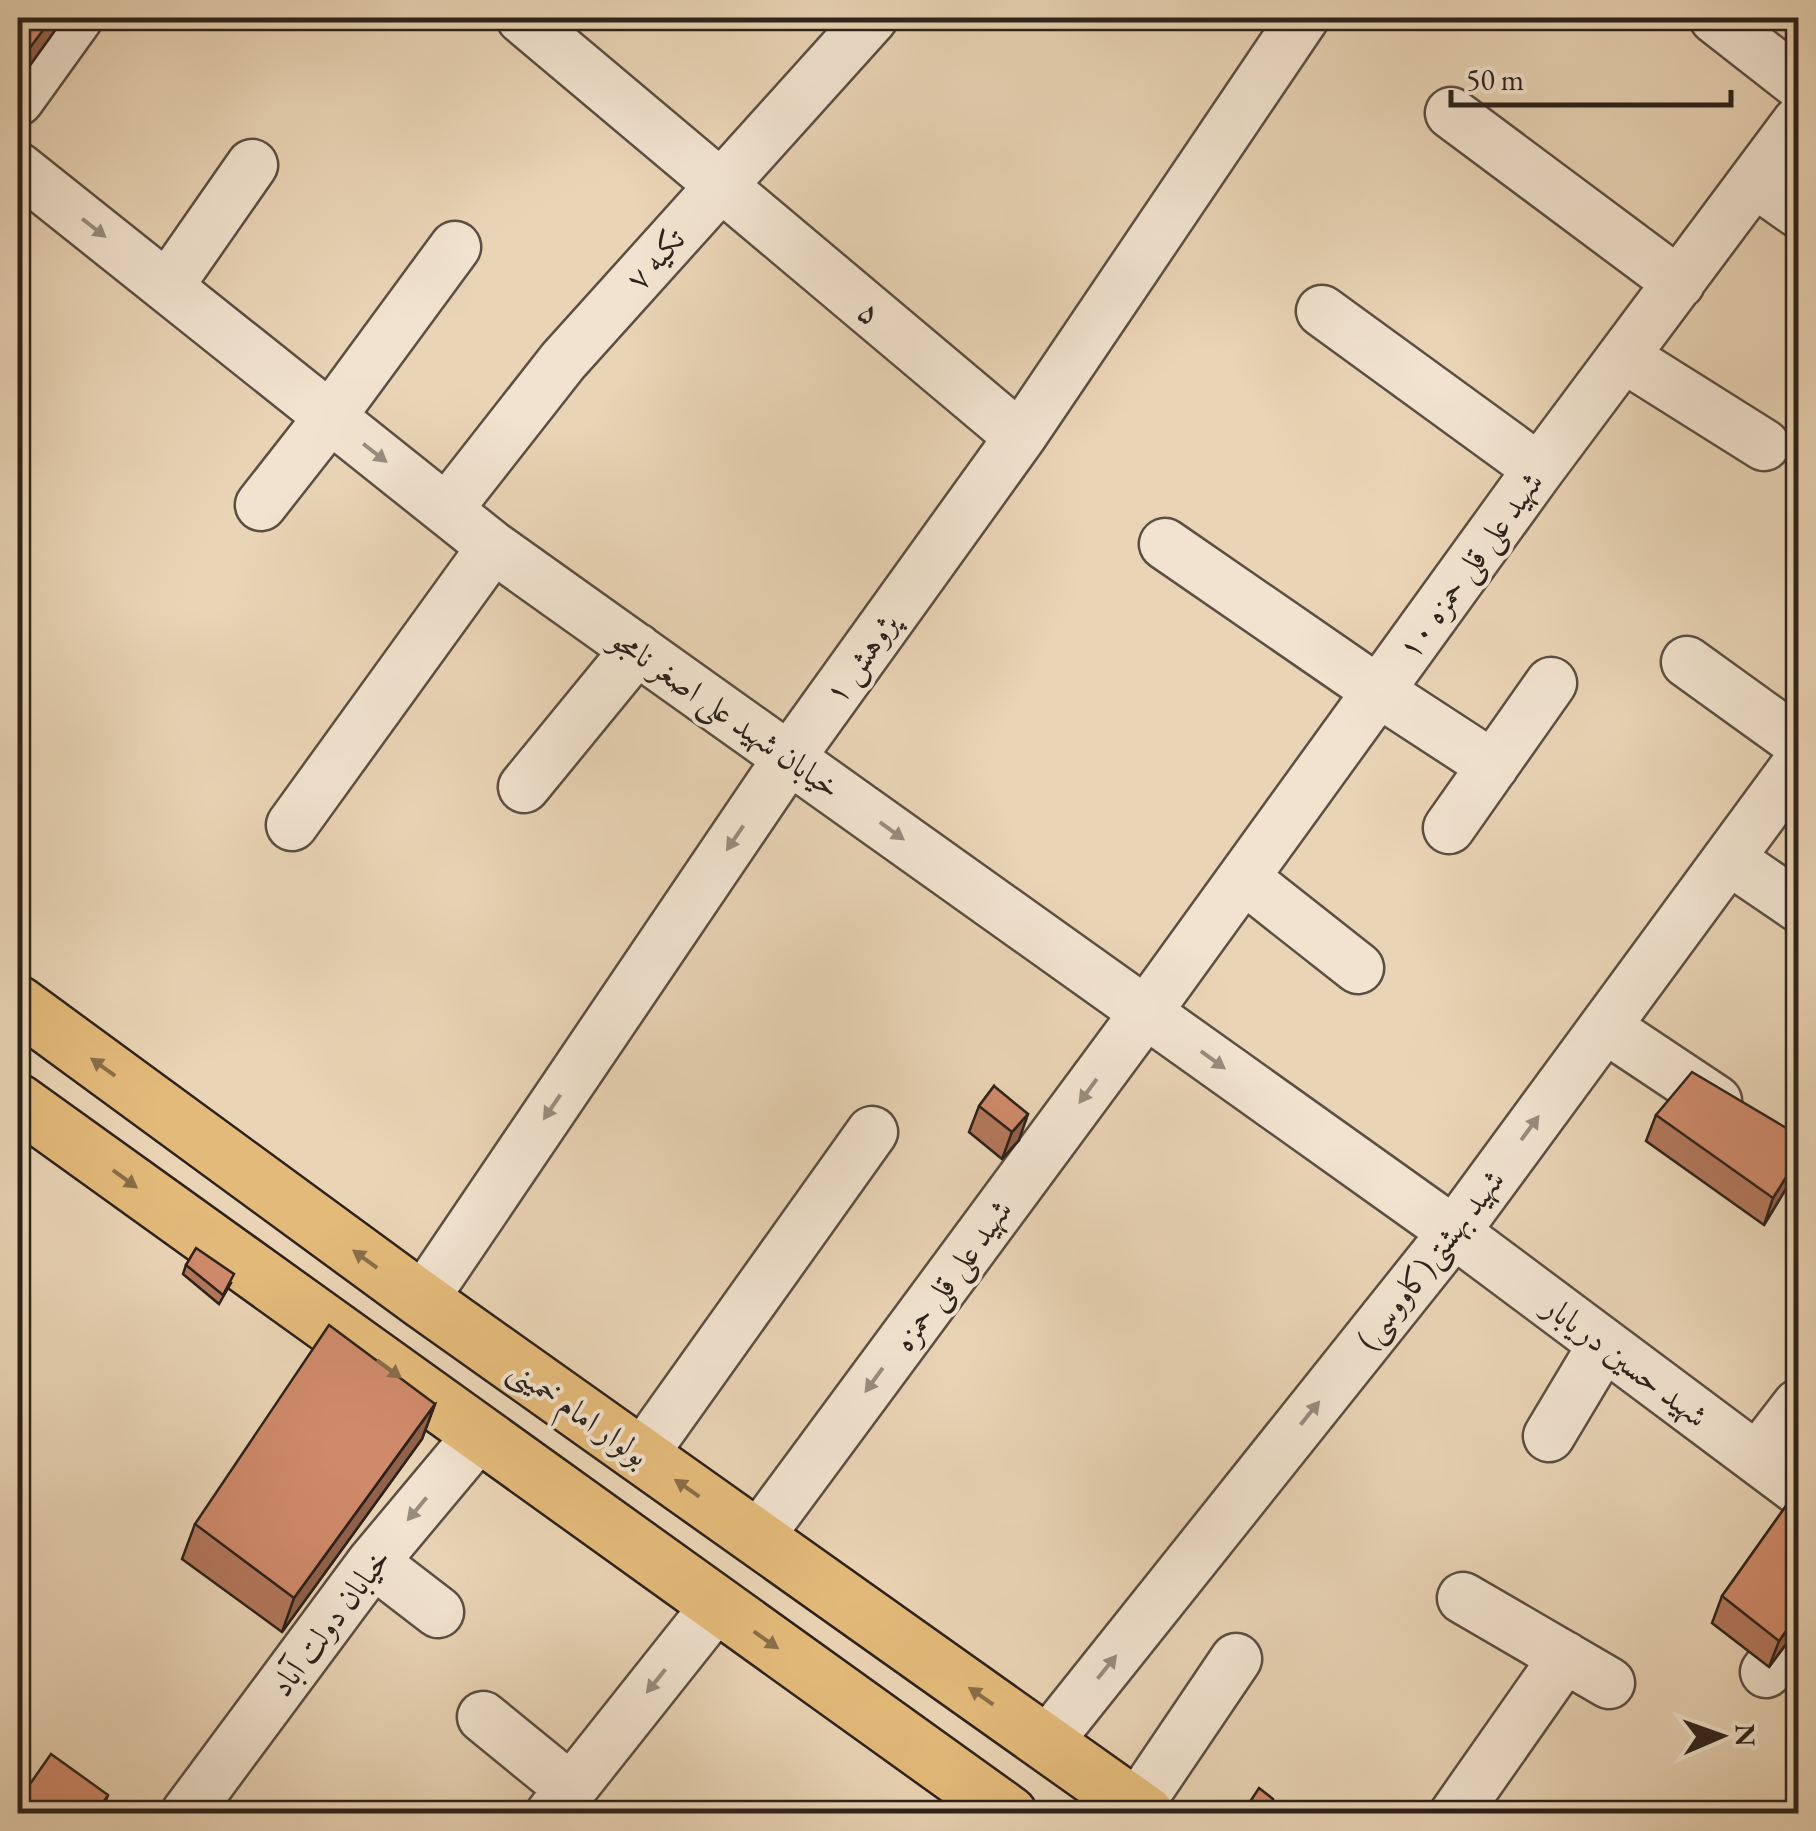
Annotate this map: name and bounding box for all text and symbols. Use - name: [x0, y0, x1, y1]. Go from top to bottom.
- scale bar: [1451, 45, 1731, 107]
- text: 50 m: [1466, 60, 1524, 99]
- one-way arrow: [81, 217, 107, 238]
- street label: تکیه ۷: [616, 218, 695, 299]
- street label: ۵: [849, 290, 891, 334]
- one-way arrow: [363, 442, 388, 463]
- street label: شهید علی قلی حمزه ۱۰: [1388, 463, 1555, 669]
- street label: پژوهش ۱: [814, 602, 911, 712]
- street label: خیابان شهید علی اصغر نامجو: [599, 616, 849, 811]
- one-way arrow: [878, 821, 905, 840]
- one-way arrow: [726, 825, 744, 852]
- one-way arrow: [1200, 1050, 1226, 1069]
- one-way arrow: [90, 1057, 116, 1077]
- one-way arrow: [1079, 1078, 1099, 1104]
- one-way arrow: [543, 1094, 562, 1121]
- one-way arrow: [1520, 1115, 1539, 1141]
- street label: شهید بهشتی(کاووسی): [1346, 1160, 1515, 1359]
- one-way arrow: [112, 1169, 138, 1188]
- street label: شهید علی قلی حمزه: [883, 1191, 1024, 1361]
- one-way arrow: [352, 1249, 379, 1269]
- street label: شهید حسین دریابار: [1533, 1284, 1717, 1437]
- street label: بولوار امام خمینی: [497, 1348, 657, 1481]
- one-way arrow: [376, 1359, 402, 1378]
- one-way arrow: [865, 1367, 884, 1393]
- one-way arrow: [1299, 1400, 1320, 1426]
- one-way arrow: [674, 1479, 700, 1498]
- one-way arrow: [407, 1497, 429, 1522]
- street label: خیابان دولت آباد: [260, 1539, 400, 1705]
- one-way arrow: [753, 1630, 780, 1649]
- one-way arrow: [1096, 1654, 1117, 1679]
- one-way arrow: [646, 1668, 667, 1694]
- north arrow: [1671, 1686, 1771, 1786]
- one-way arrow: [967, 1687, 994, 1707]
- text: N: [1728, 1723, 1764, 1747]

